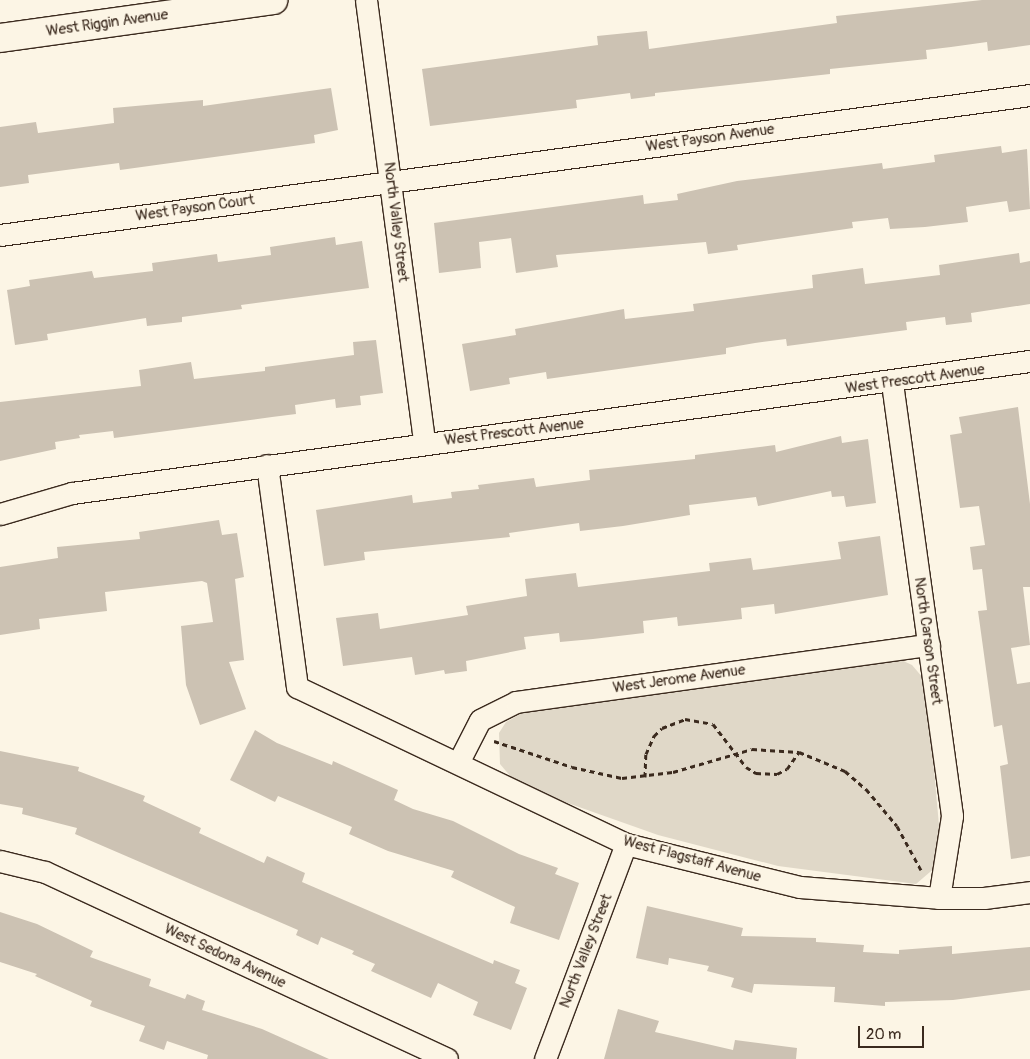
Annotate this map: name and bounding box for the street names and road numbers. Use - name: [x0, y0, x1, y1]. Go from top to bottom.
- street label: West Riggin Avenue: [45, 6, 169, 40]
- street label: West Payson Avenue: [645, 120, 775, 156]
- street label: North Valley Street: [380, 161, 412, 283]
- street label: West Payson Court: [134, 191, 256, 225]
- street label: West Prescott Avenue: [844, 360, 986, 398]
- street label: West Prescott Avenue: [443, 415, 585, 449]
- street label: North Carson Street: [910, 576, 946, 706]
- street label: West Jerome Avenue: [612, 661, 746, 697]
- street label: West Flagstaff Avenue: [621, 832, 763, 886]
- street label: North Valley Street: [556, 891, 616, 1011]
- street label: West Sedona Avenue: [161, 920, 289, 992]

